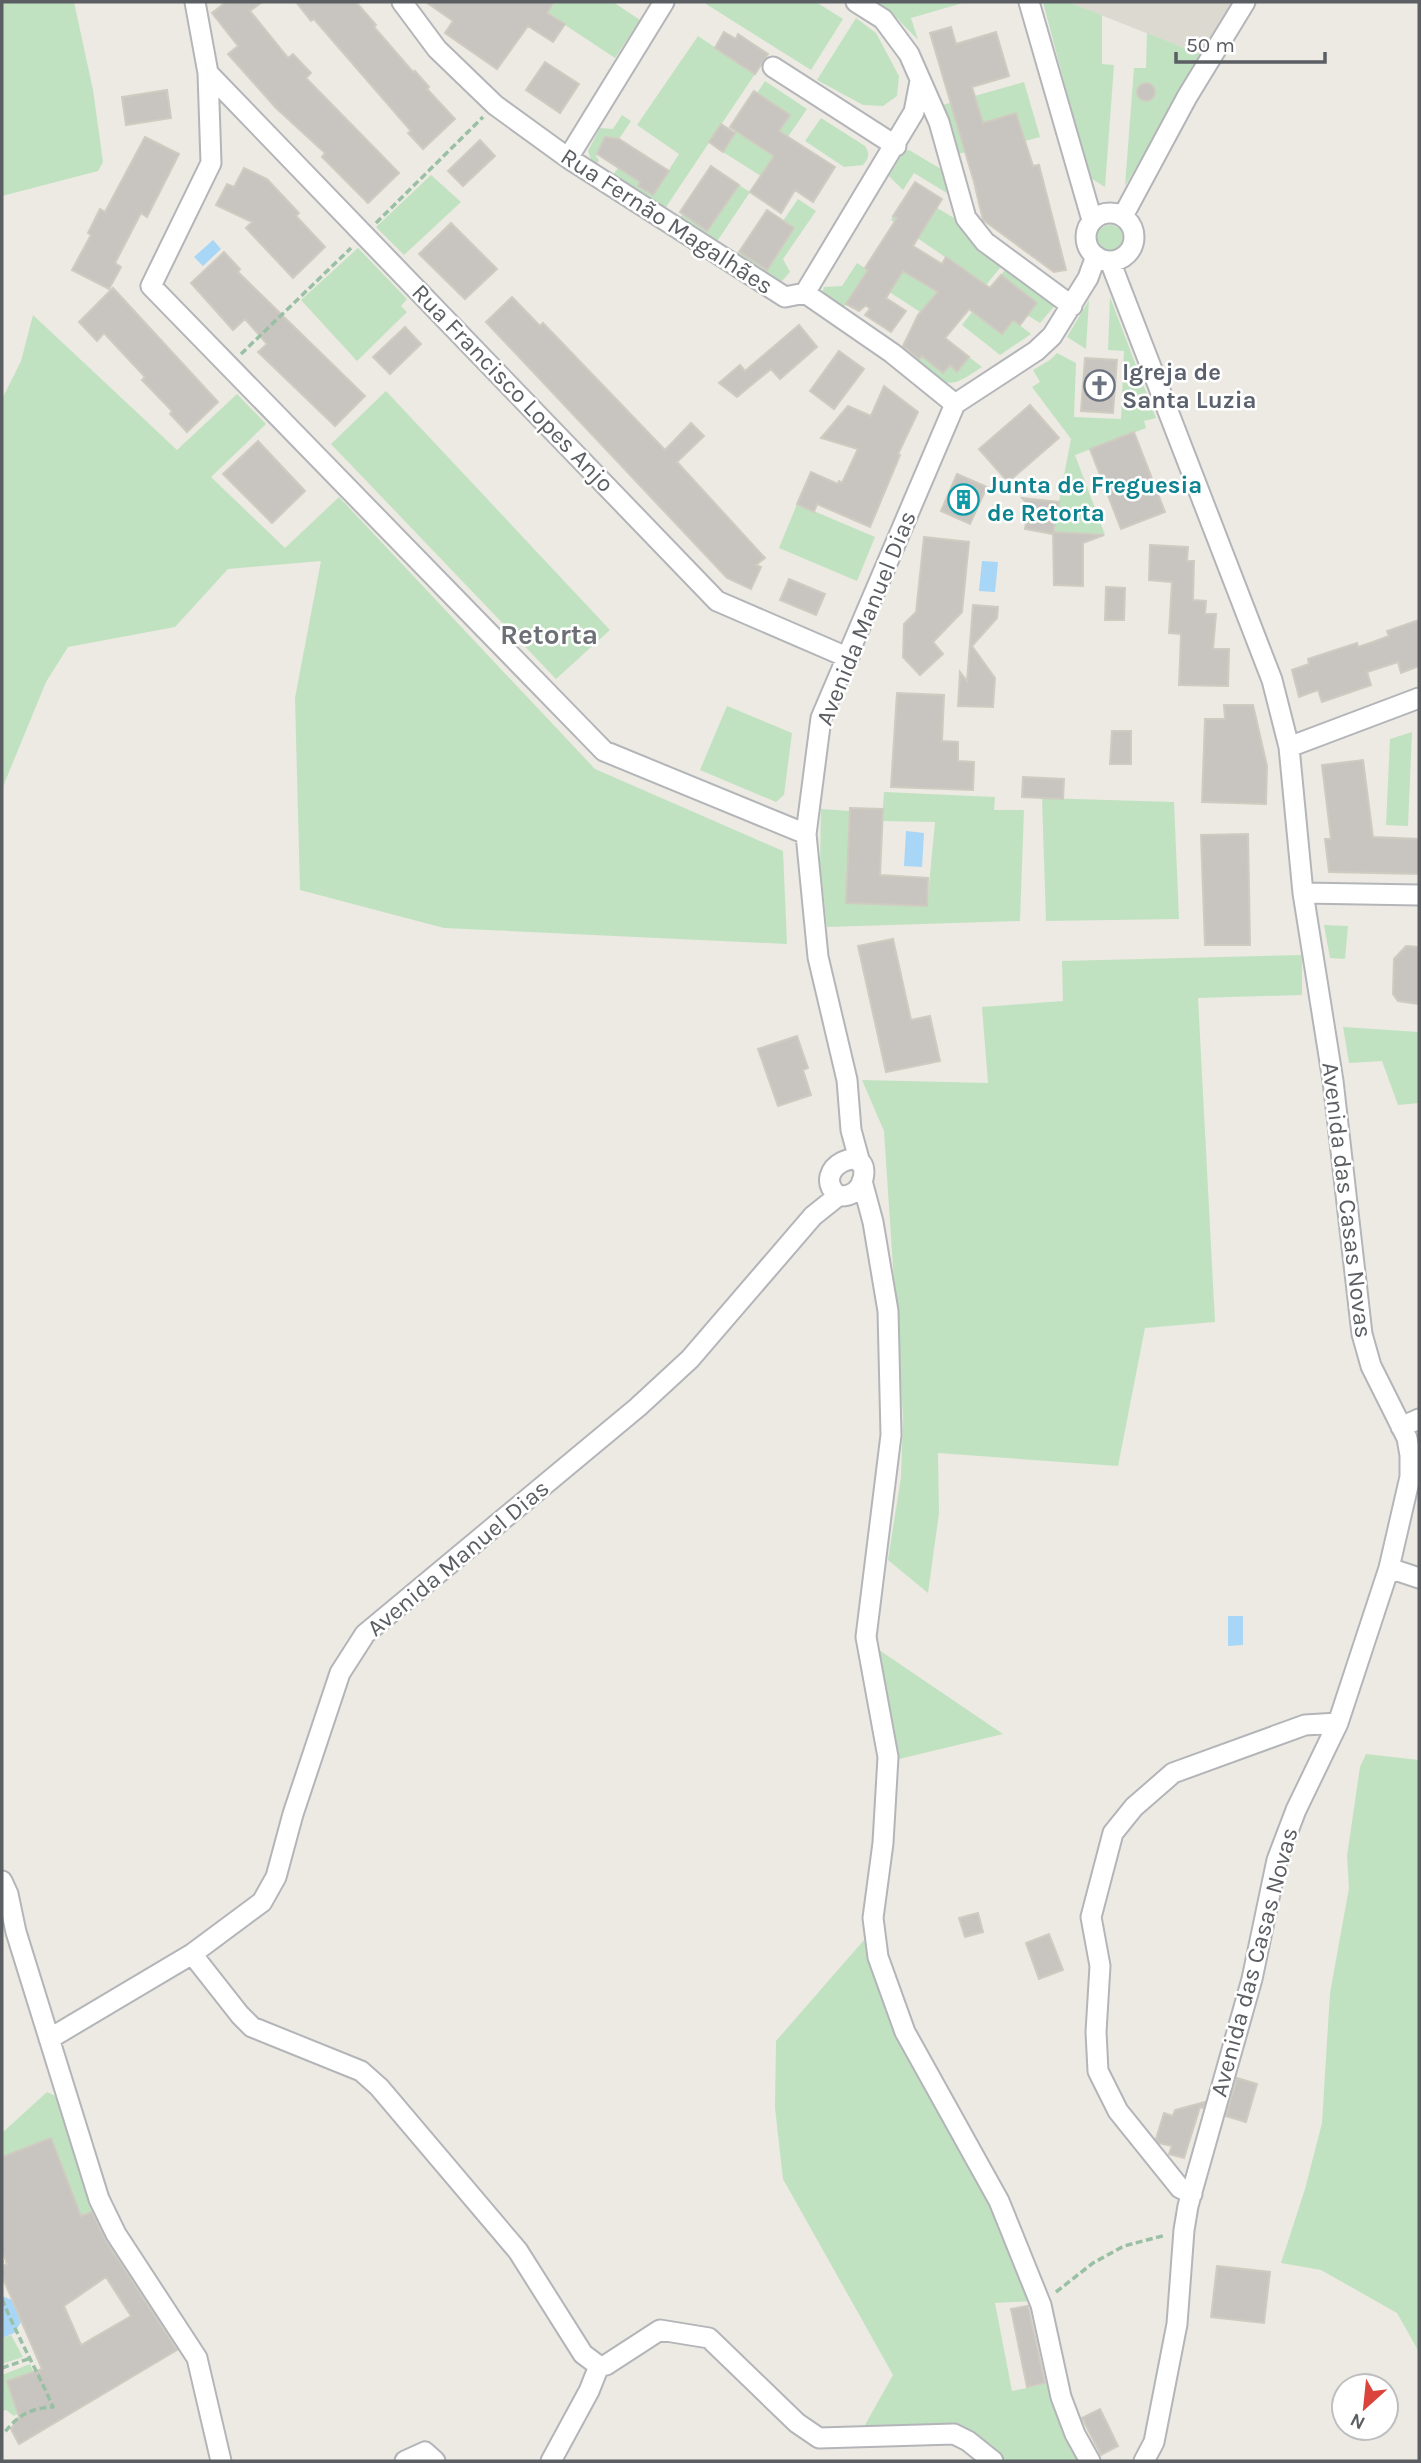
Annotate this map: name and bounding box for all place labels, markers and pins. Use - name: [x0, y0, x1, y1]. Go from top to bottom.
- place label: Igreja de Santa Luzia: [1122, 358, 1257, 414]
- church icon: Igreja de Santa Luzia: [1082, 369, 1116, 403]
- place label: Junta de Freguesia de Retorta: [987, 471, 1202, 527]
- building icon: Junta de Freguesia de Retorta: [947, 482, 981, 516]

